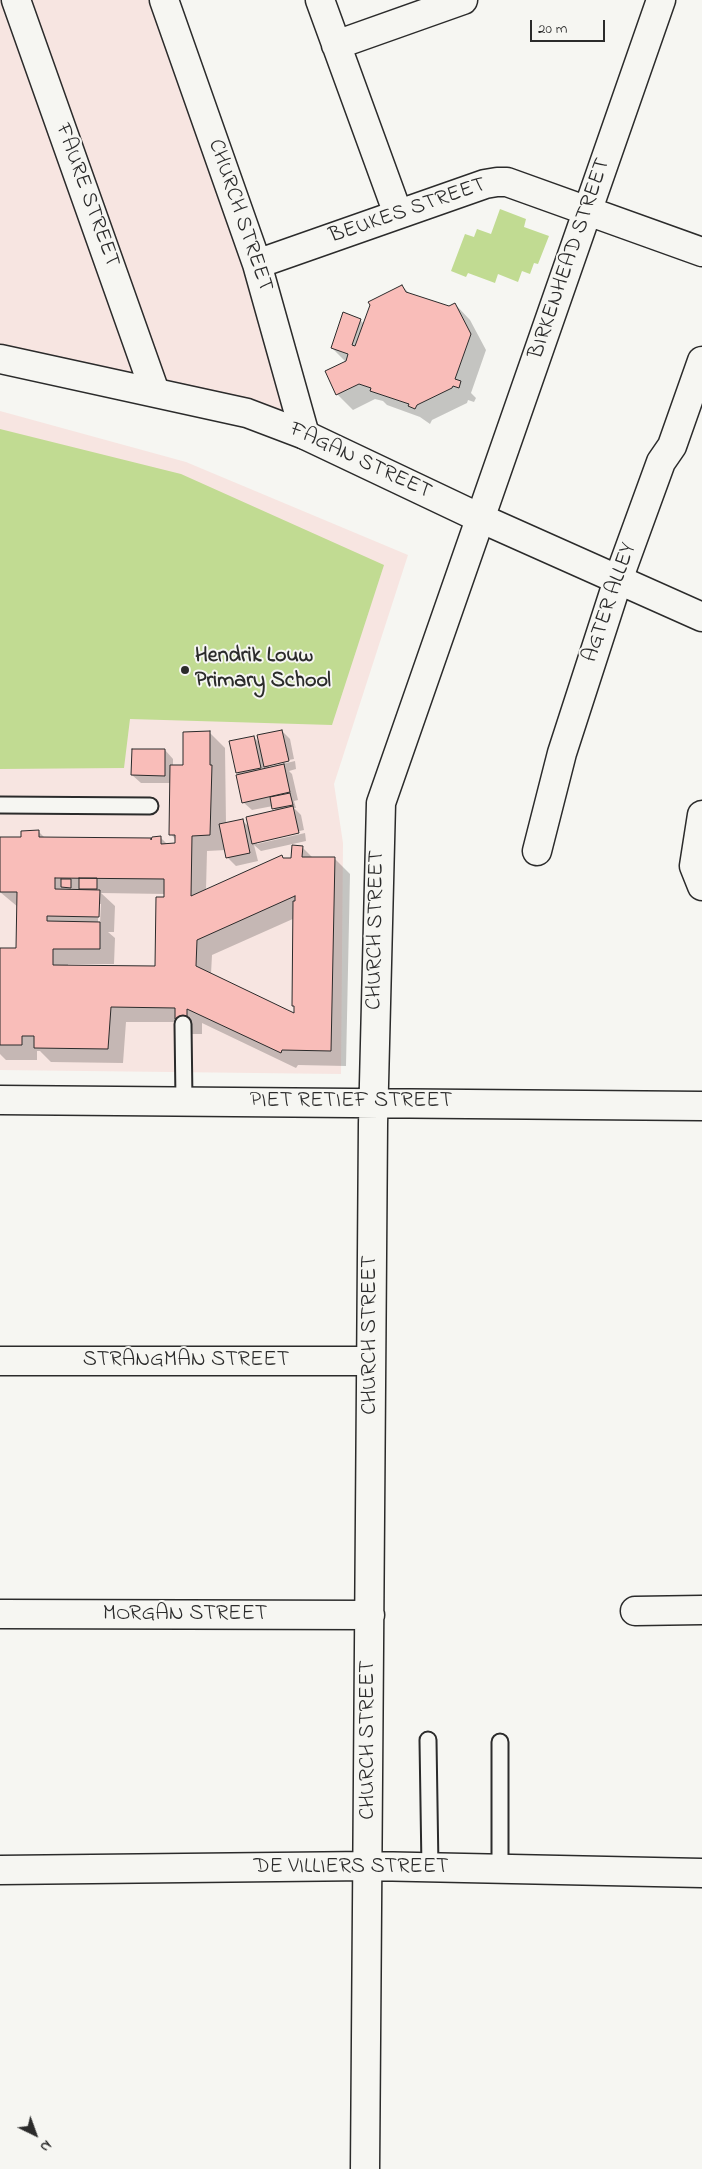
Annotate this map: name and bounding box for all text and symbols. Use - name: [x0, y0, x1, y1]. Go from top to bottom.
- scale bar: [532, 10, 607, 42]
- text: 20 m: [538, 18, 567, 40]
- street label: FAURE STREET: [48, 121, 124, 271]
- street label: CHURCH STREET: [201, 136, 277, 296]
- street label: BIRKENHEAD STREET: [524, 155, 618, 363]
- street label: BEUKES STREET: [326, 173, 490, 251]
- street label: FAGAN STREET: [285, 418, 435, 506]
- street label: AGTER ALLEY: [578, 540, 644, 666]
- place label: Hendrik Louw Primary School: [195, 644, 331, 696]
- marker: Hendrik Louw Primary School: [179, 664, 191, 676]
- street label: CHURCH STREET: [362, 850, 392, 1010]
- street label: PIET RETIEF STREET: [250, 1089, 452, 1115]
- street label: CHURCH STREET: [358, 1255, 384, 1415]
- street label: STRANGMAN STREET: [83, 1348, 289, 1374]
- street label: MORGAN STREET: [103, 1602, 267, 1628]
- street label: CHURCH STREET: [356, 1660, 382, 1820]
- street label: DE VILLIERS STREET: [253, 1855, 449, 1881]
- north arrow: [10, 2109, 60, 2159]
- text: N: [35, 2135, 56, 2156]

